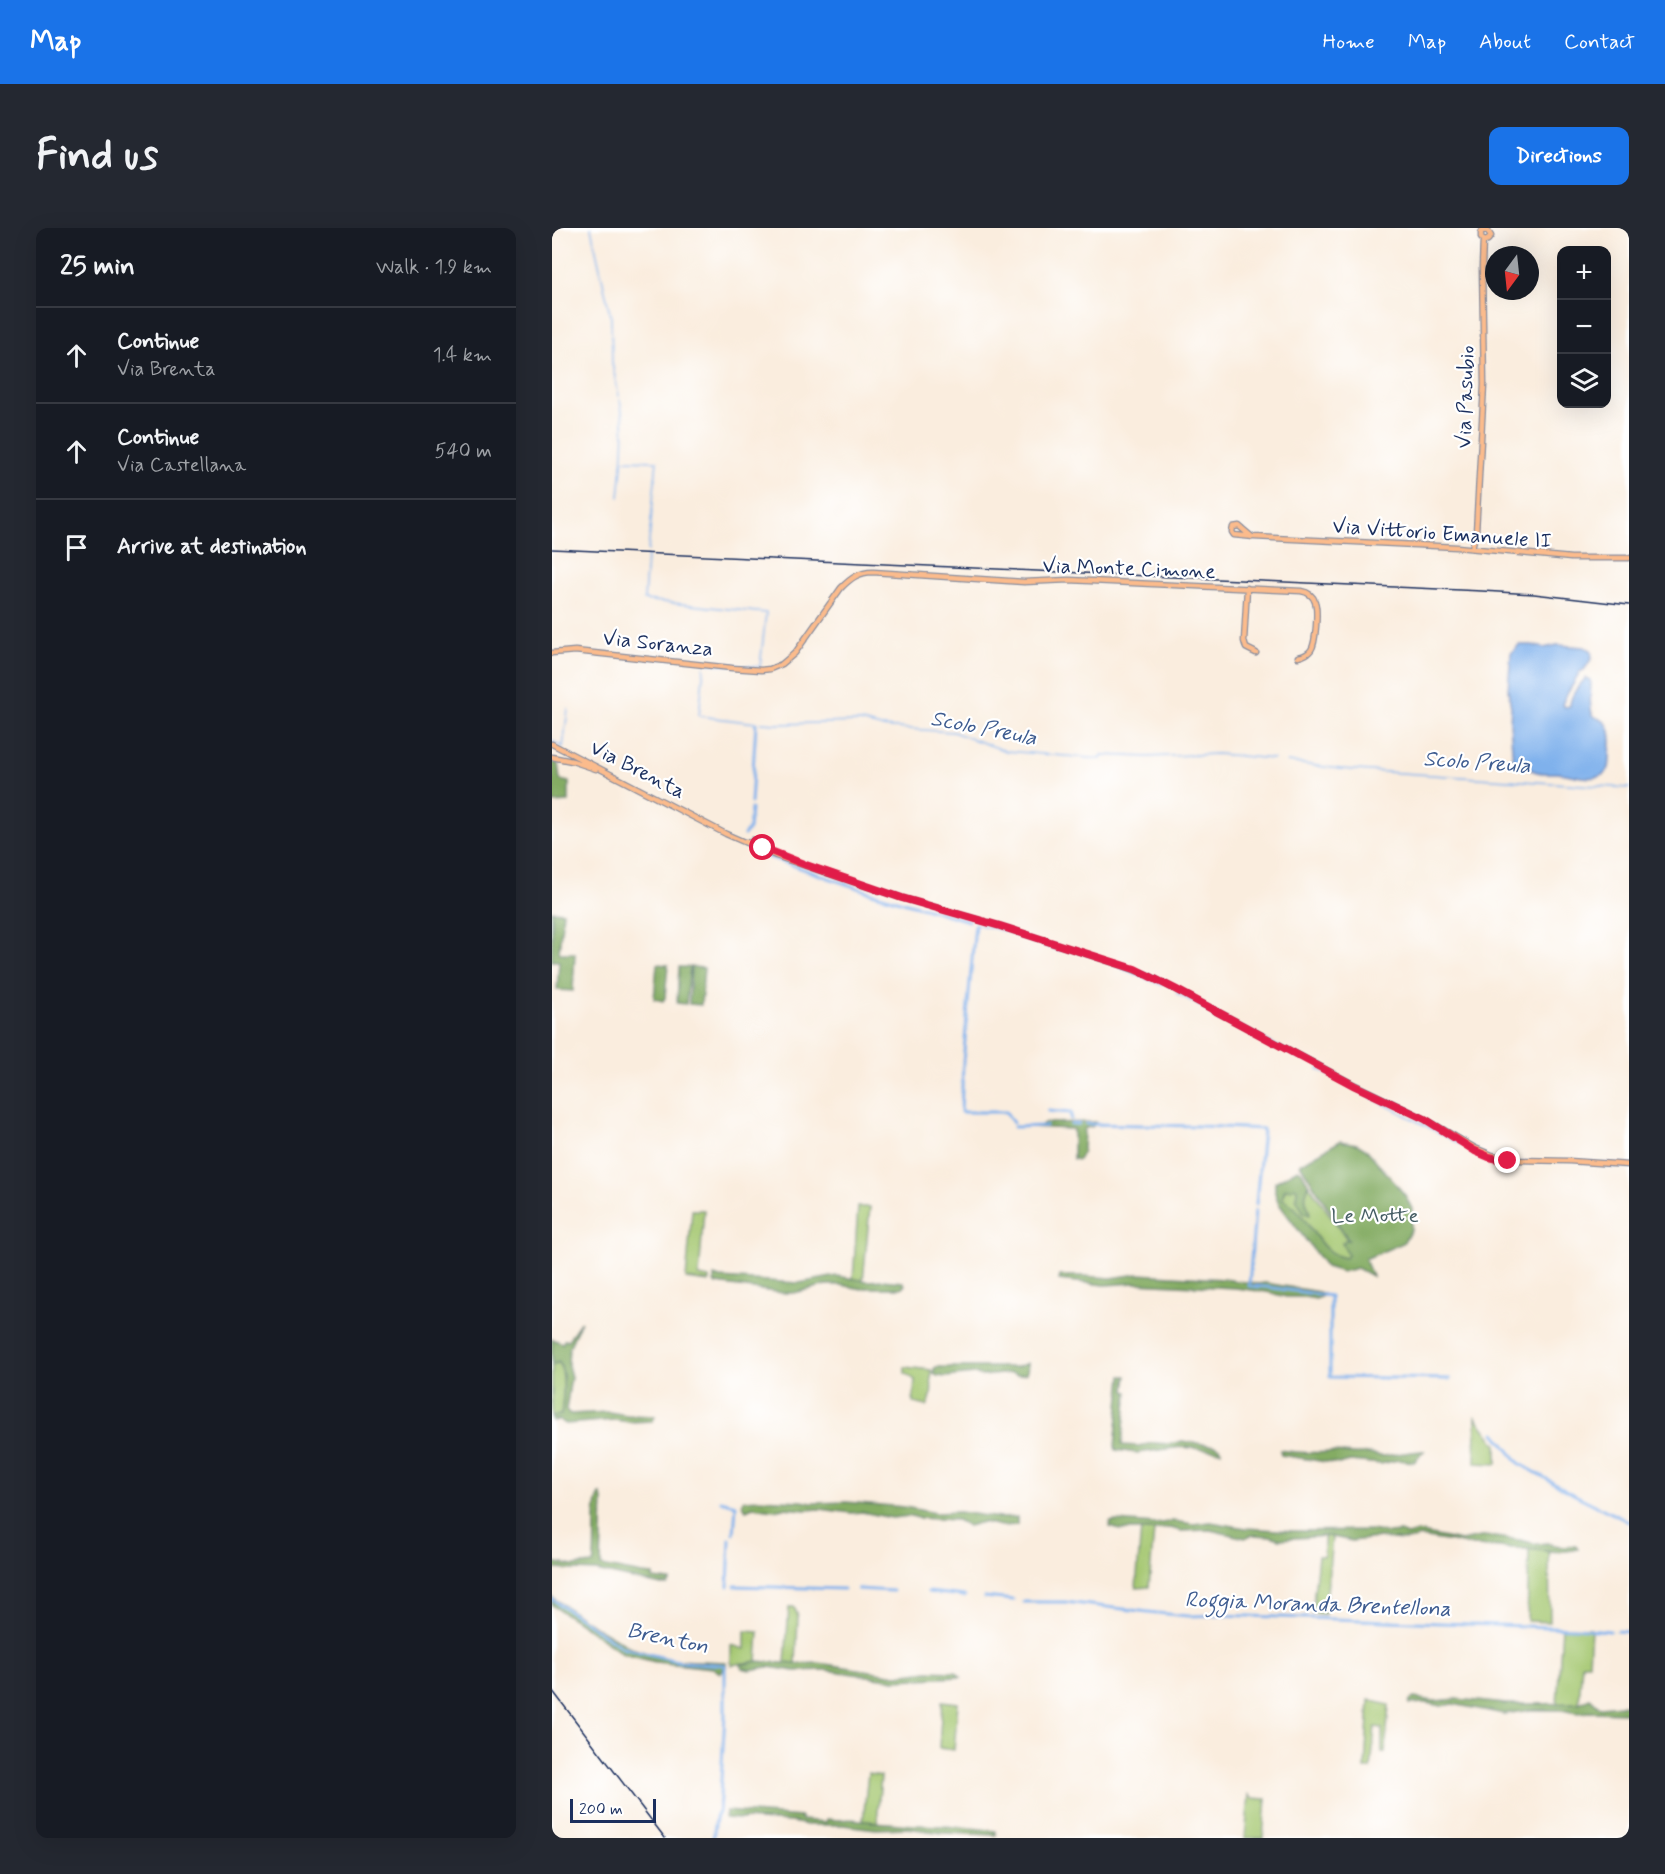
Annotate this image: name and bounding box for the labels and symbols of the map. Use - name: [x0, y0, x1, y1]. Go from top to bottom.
- north arrow: [1485, 246, 1539, 300]
- street label: Via Pasubio: [1450, 345, 1482, 449]
- street label: Via Vittorio Emanuele II: [1331, 512, 1552, 556]
- street label: Via Monte Cimone: [1042, 552, 1216, 586]
- street label: Via Soranza: [601, 624, 714, 664]
- water label: Scolo Preula: [928, 705, 1039, 753]
- street label: Via Brenta: [585, 734, 690, 806]
- water label: Scolo Preula: [1422, 745, 1532, 781]
- route start: [749, 834, 775, 860]
- route end: [1494, 1147, 1520, 1173]
- park label: Le Motte: [1331, 1202, 1419, 1230]
- water label: Roggia Moranda Brentellona: [1184, 1586, 1452, 1627]
- water label: Brenton: [624, 1617, 711, 1661]
- scale bar: [570, 1796, 656, 1824]

